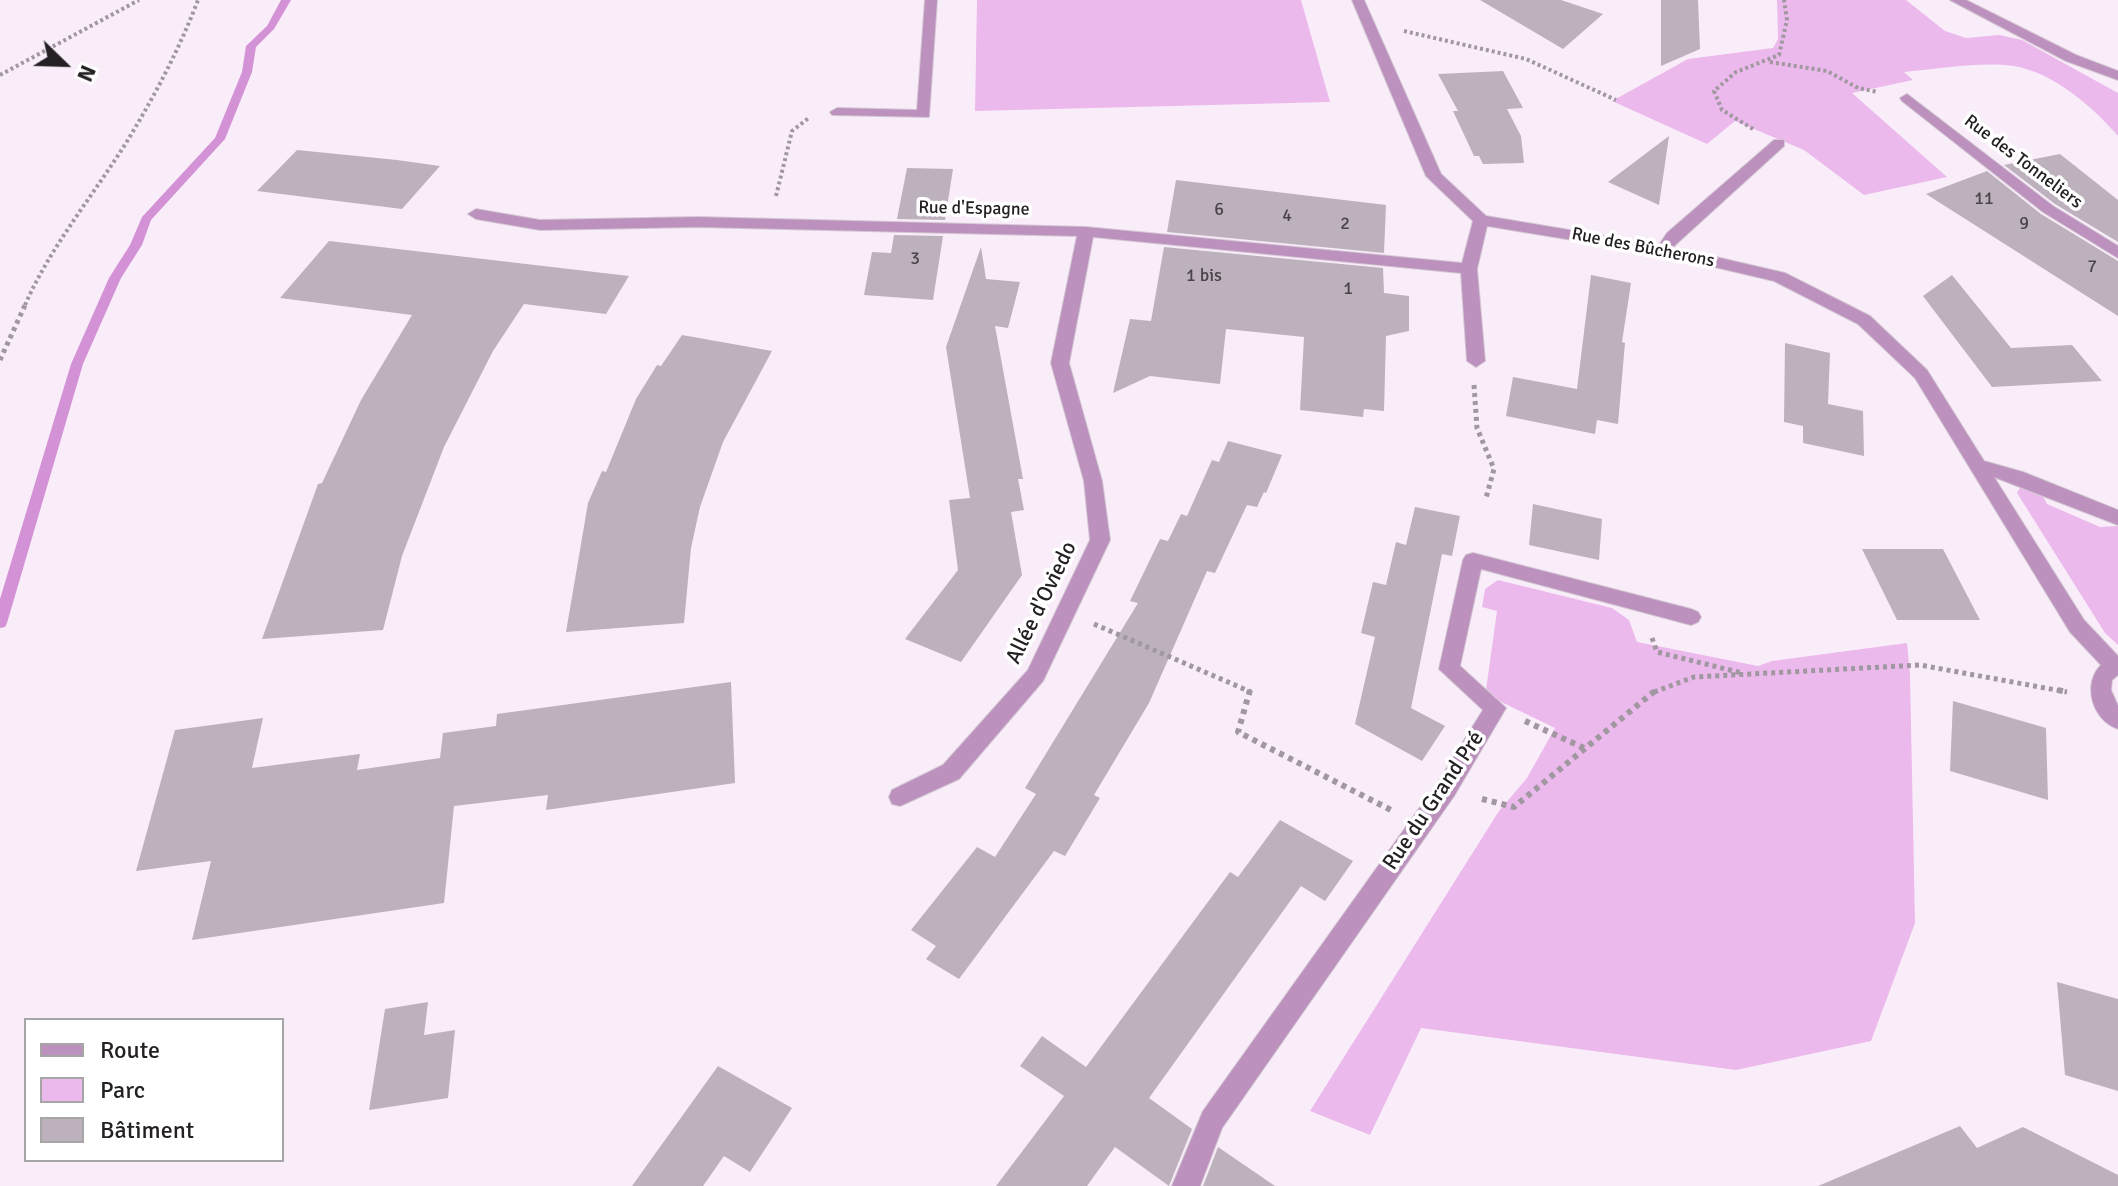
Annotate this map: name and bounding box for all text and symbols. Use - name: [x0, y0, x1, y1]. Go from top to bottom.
- north arrow: [24, 24, 104, 104]
- text: N: [71, 61, 102, 86]
- street label: Rue des Tonneliers: [1960, 110, 2086, 214]
- house number: 11: [1974, 188, 1994, 210]
- street label: Rue d'Espagne: [918, 197, 1030, 221]
- house number: 6: [1214, 199, 1224, 221]
- house number: 4: [1282, 205, 1292, 227]
- house number: 2: [1340, 213, 1350, 235]
- house number: 9: [2019, 213, 2029, 235]
- street label: Rue des Bûcherons: [1570, 224, 1716, 272]
- house number: 3: [910, 248, 920, 270]
- house number: 7: [2087, 256, 2097, 278]
- house number: 1 bis: [1186, 265, 1222, 287]
- house number: 1: [1343, 278, 1353, 300]
- street label: Allée d'Oviedo: [1001, 537, 1083, 669]
- street label: Rue du Grand Pré: [1378, 727, 1490, 875]
- legend: [24, 1018, 284, 1162]
- text: Route: [100, 1035, 160, 1065]
- text: Parc: [100, 1075, 145, 1105]
- text: Bâtiment: [100, 1115, 194, 1145]

